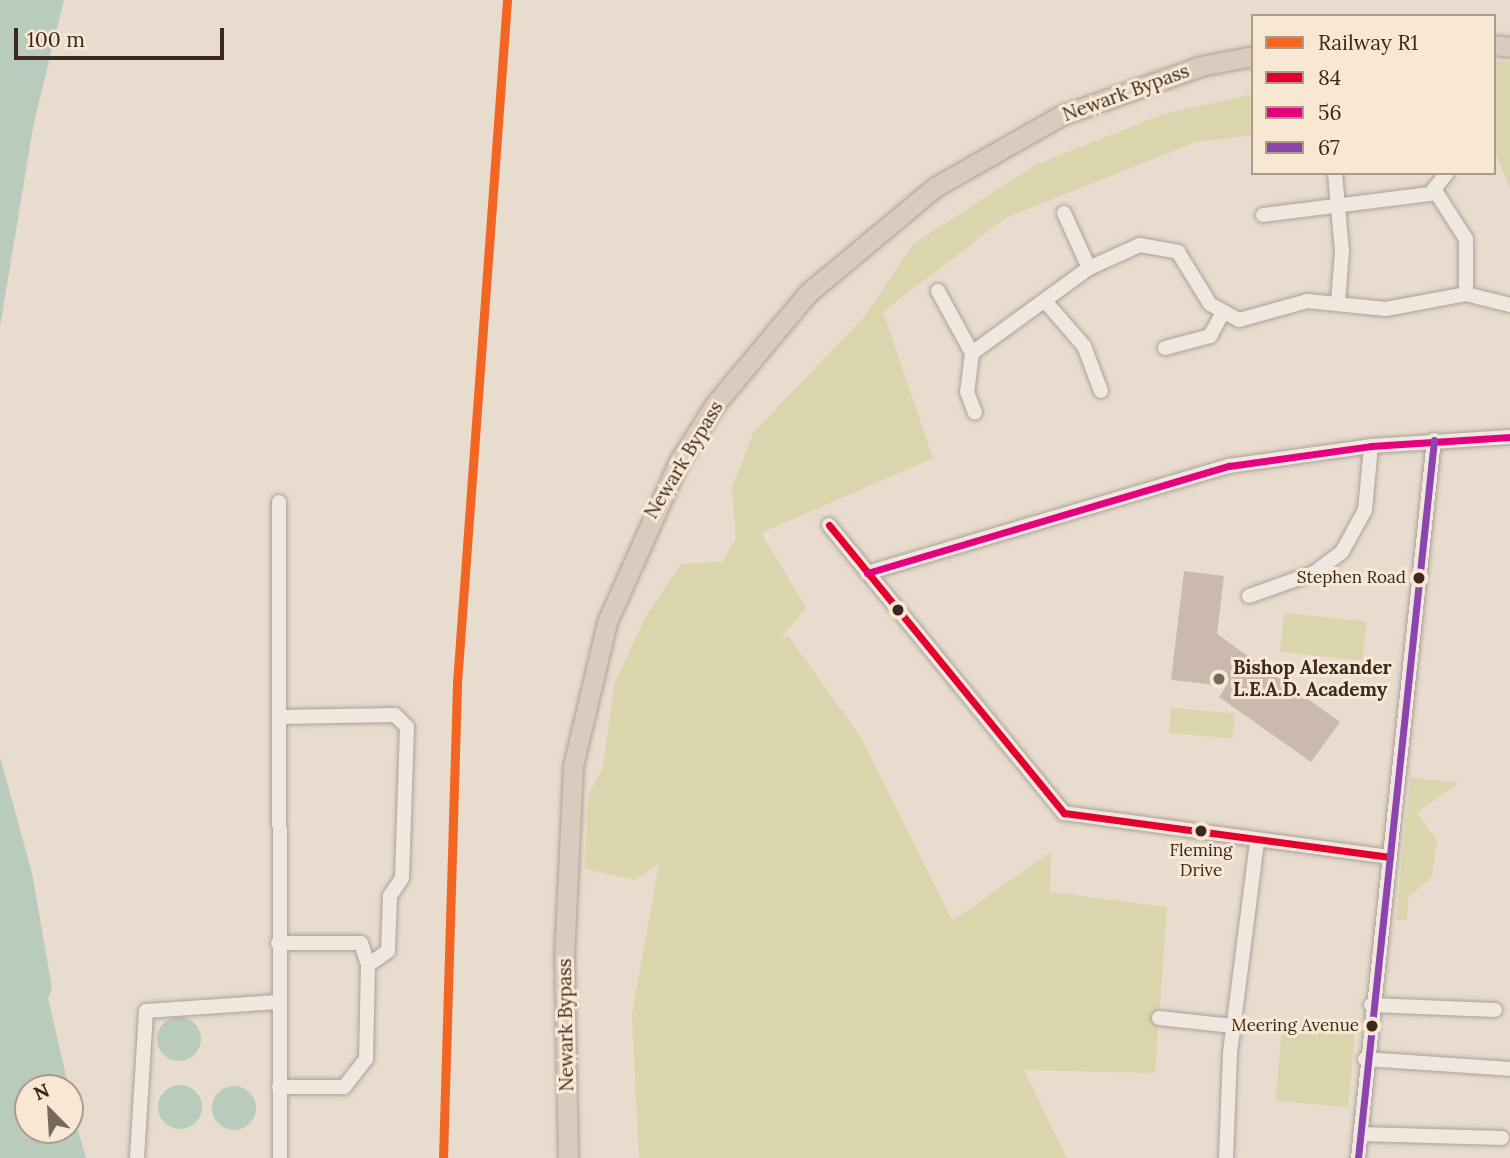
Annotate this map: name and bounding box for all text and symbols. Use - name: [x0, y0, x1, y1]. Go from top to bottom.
- scale bar: [18, 14, 228, 58]
- legend: [1251, 14, 1496, 175]
- text: 100 m: [27, 26, 85, 53]
- text: Railway R1: [1318, 29, 1418, 56]
- street label: Newark Bypass: [1060, 60, 1192, 126]
- text: 84: [1318, 64, 1341, 91]
- text: 56: [1318, 99, 1342, 126]
- text: 67: [1318, 134, 1340, 161]
- street label: Newark Bypass: [640, 397, 728, 523]
- place label: Stephen Road: [1297, 568, 1406, 588]
- marker: Stephen Road: [1412, 571, 1426, 585]
- unlabelled marker: [891, 603, 905, 617]
- place label: Bishop Alexander L.E.A.D. Academy: [1233, 657, 1392, 701]
- marker: Bishop Alexander L.E.A.D. Academy: [1211, 671, 1227, 687]
- marker: Fleming Drive: [1194, 824, 1208, 838]
- place label: Fleming Drive: [1170, 841, 1232, 881]
- street label: Newark Bypass: [553, 958, 579, 1092]
- place label: Meering Avenue: [1231, 1016, 1359, 1036]
- marker: Meering Avenue: [1365, 1019, 1379, 1033]
- north arrow: [14, 1074, 84, 1144]
- text: N: [30, 1078, 53, 1106]

